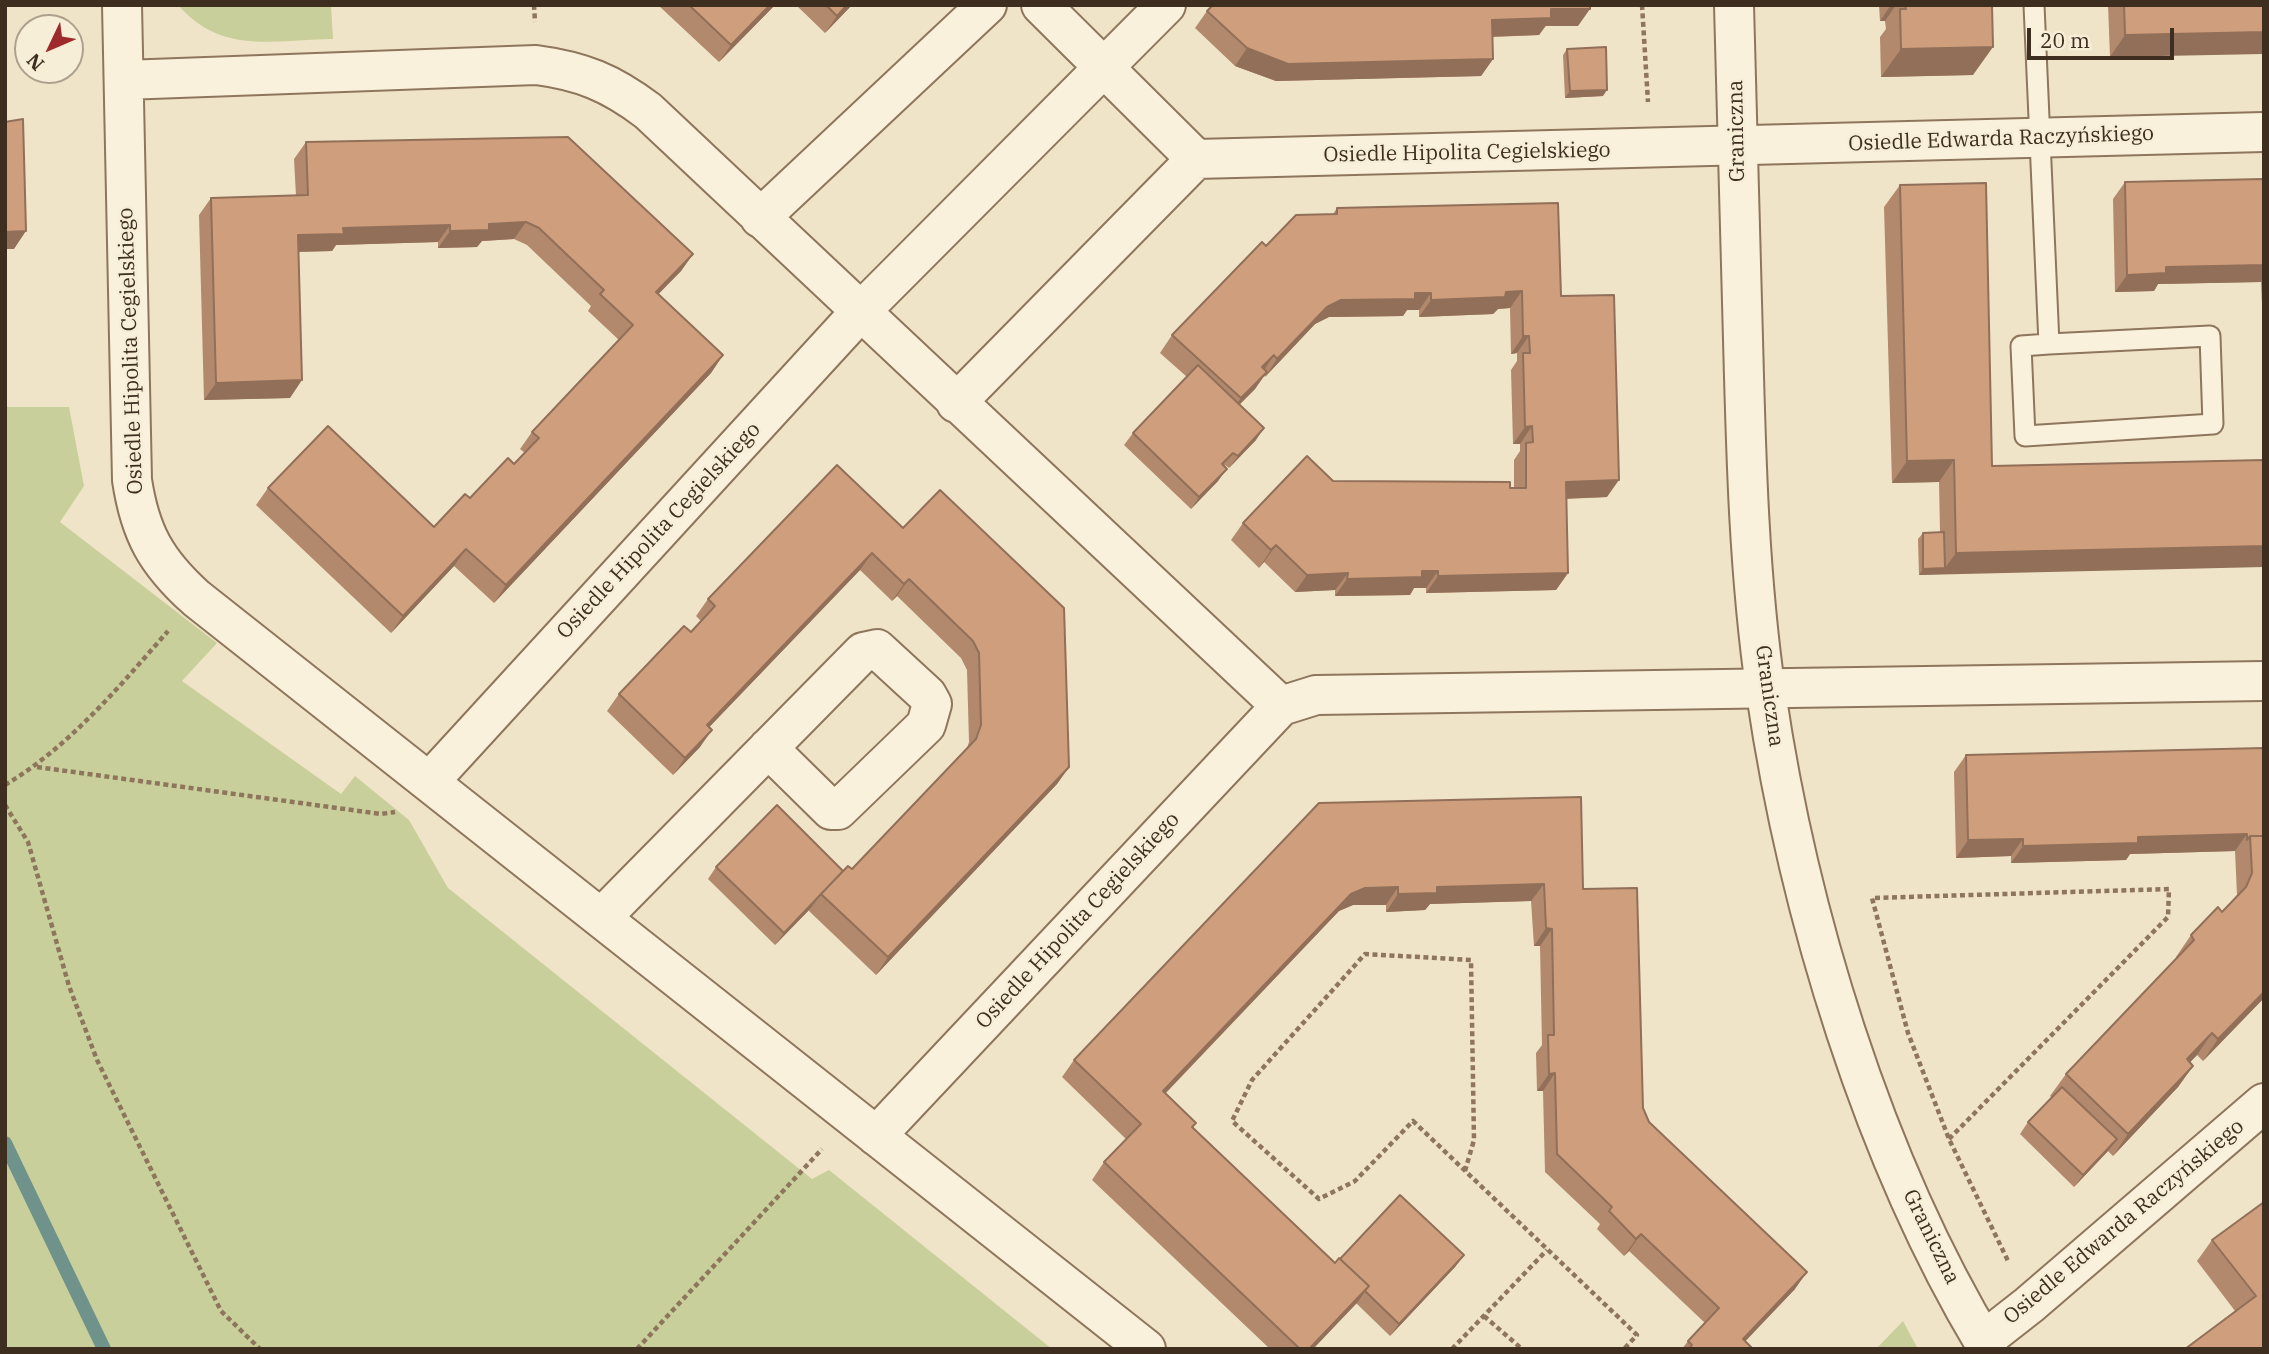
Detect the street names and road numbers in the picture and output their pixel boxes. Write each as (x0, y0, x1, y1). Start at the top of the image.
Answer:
street label: Graniczna (1724, 80, 1750, 182)
street label: Osiedle Edwarda Raczyńskiego (1848, 121, 2154, 157)
street label: Osiedle Hipolita Cegielskiego (1323, 138, 1611, 168)
street label: Osiedle Hipolita Cegielskiego (113, 207, 149, 495)
street label: Osiedle Hipolita Cegielskiego (552, 417, 766, 645)
street label: Graniczna (1749, 644, 1789, 748)
street label: Osiedle Hipolita Cegielskiego (971, 807, 1185, 1035)
street label: Osiedle Edwarda Raczyńskiego (1999, 1114, 2249, 1330)
street label: Graniczna (1897, 1185, 1965, 1289)

